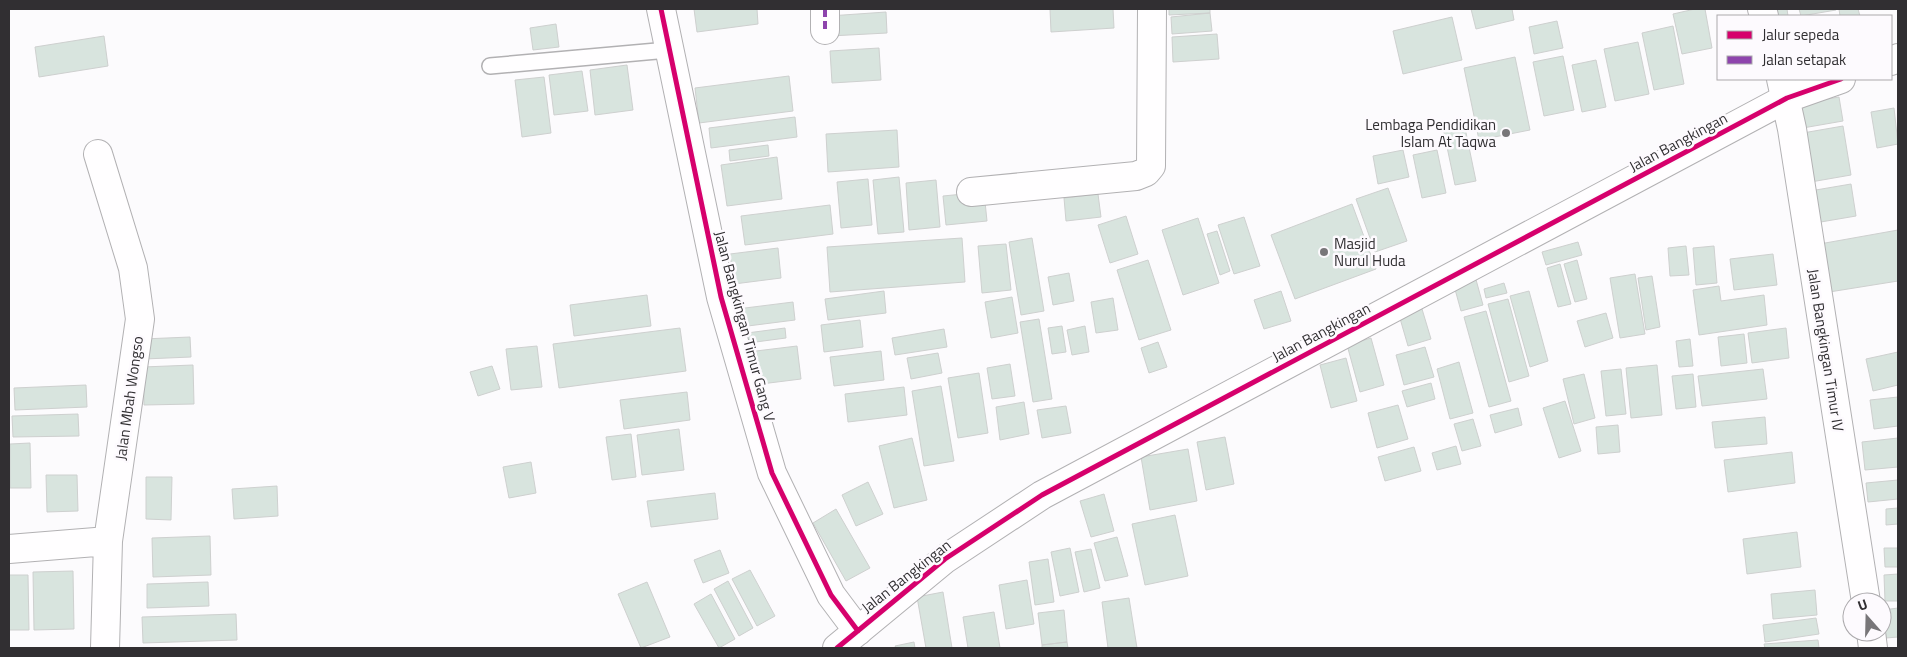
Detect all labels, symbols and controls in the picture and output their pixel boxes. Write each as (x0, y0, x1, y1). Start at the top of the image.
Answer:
legend (1717, 15, 1892, 80)
text: Jalur sepeda (1762, 23, 1840, 46)
text: Jalan setapak (1762, 48, 1846, 71)
street label: Jalan Bangkingan (1625, 106, 1731, 178)
place label: Lembaga Pendidikan Islam At Taqwa (1365, 113, 1496, 153)
marker: Lembaga Pendidikan Islam At Taqwa (1500, 127, 1512, 139)
street label: Jalan Bangkingan Timur Gang V (708, 228, 782, 424)
place label: Masjid Nurul Huda (1334, 232, 1406, 272)
marker: Masjid Nurul Huda (1318, 246, 1330, 258)
street label: Jalan Bangkingan Timur IV (1802, 267, 1850, 433)
street label: Jalan Bangkingan (1268, 296, 1374, 368)
street label: Jalan Mbah Wongso (109, 334, 149, 462)
street label: Jalan Bangkingan (856, 534, 956, 618)
north arrow (1842, 592, 1892, 642)
text: U (1854, 593, 1870, 616)

